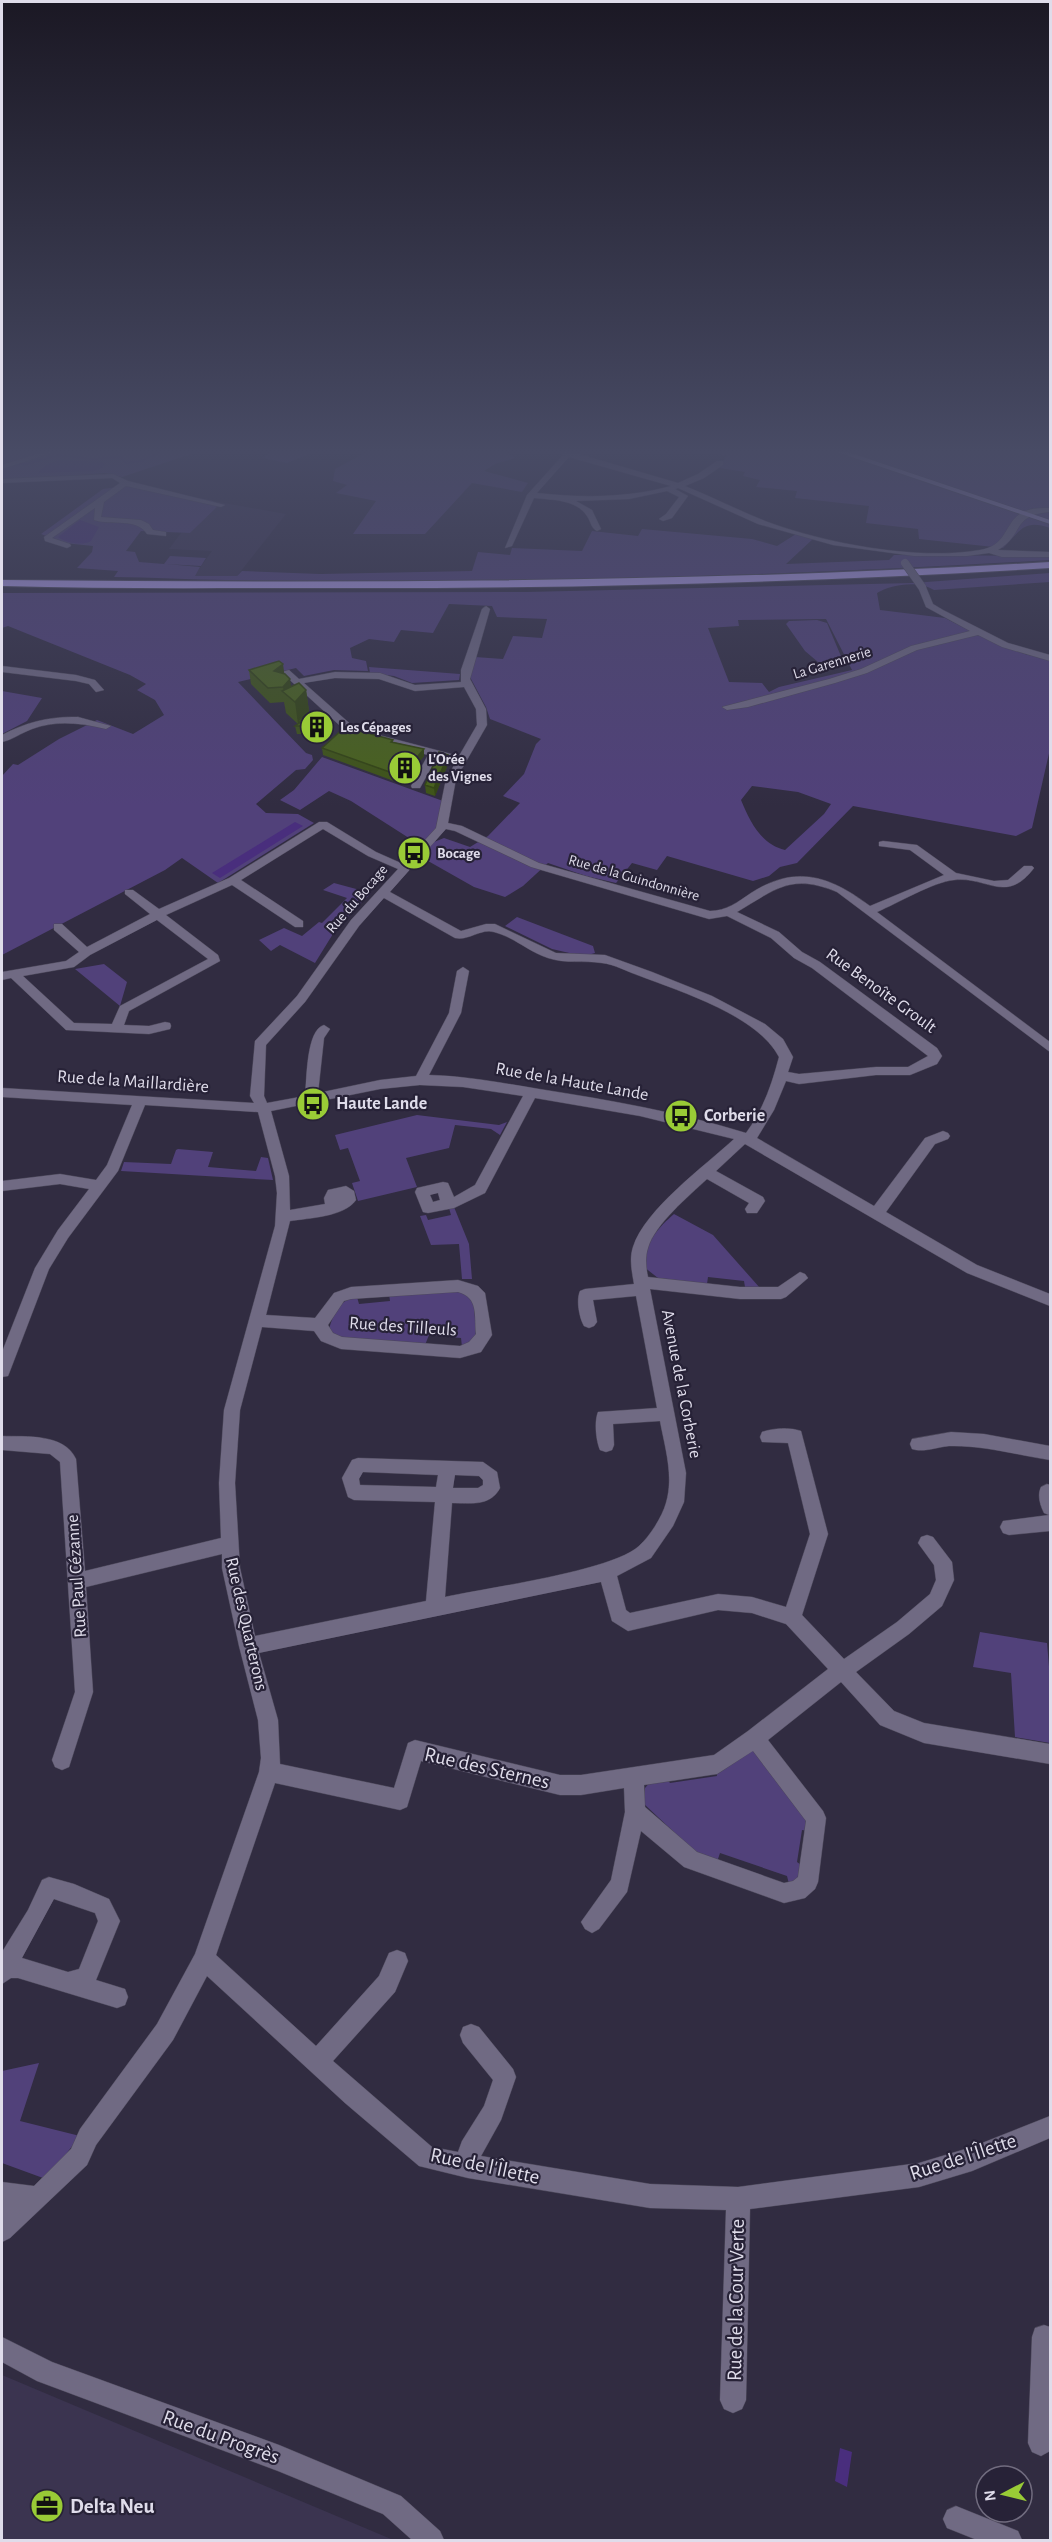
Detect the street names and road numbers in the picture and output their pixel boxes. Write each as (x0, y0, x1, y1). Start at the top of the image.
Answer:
street label: La Garennerie (791, 644, 873, 682)
street label: Rue de la Guindonnière (567, 852, 701, 904)
street label: Rue du Bocage (323, 862, 391, 936)
street label: Rue Benoîte Groult (823, 945, 940, 1037)
street label: Rue de la Haute Lande (494, 1060, 650, 1104)
street label: Rue de la Maillardière (57, 1068, 209, 1096)
street label: Avenue de la Corberie (658, 1308, 704, 1460)
street label: Rue des Tilleuls (349, 1314, 457, 1340)
street label: Rue Paul Cézanne (64, 1514, 90, 1638)
street label: Rue des Quarterons (222, 1556, 270, 1692)
street label: Rue des Sternes (422, 1743, 552, 1793)
street label: Rue de l'Îlette (906, 2128, 1019, 2184)
street label: Rue de l'Îlette (429, 2142, 542, 2188)
street label: Rue de la Cour Verte (724, 2219, 748, 2381)
street label: Rue du Progrès (160, 2406, 282, 2468)

